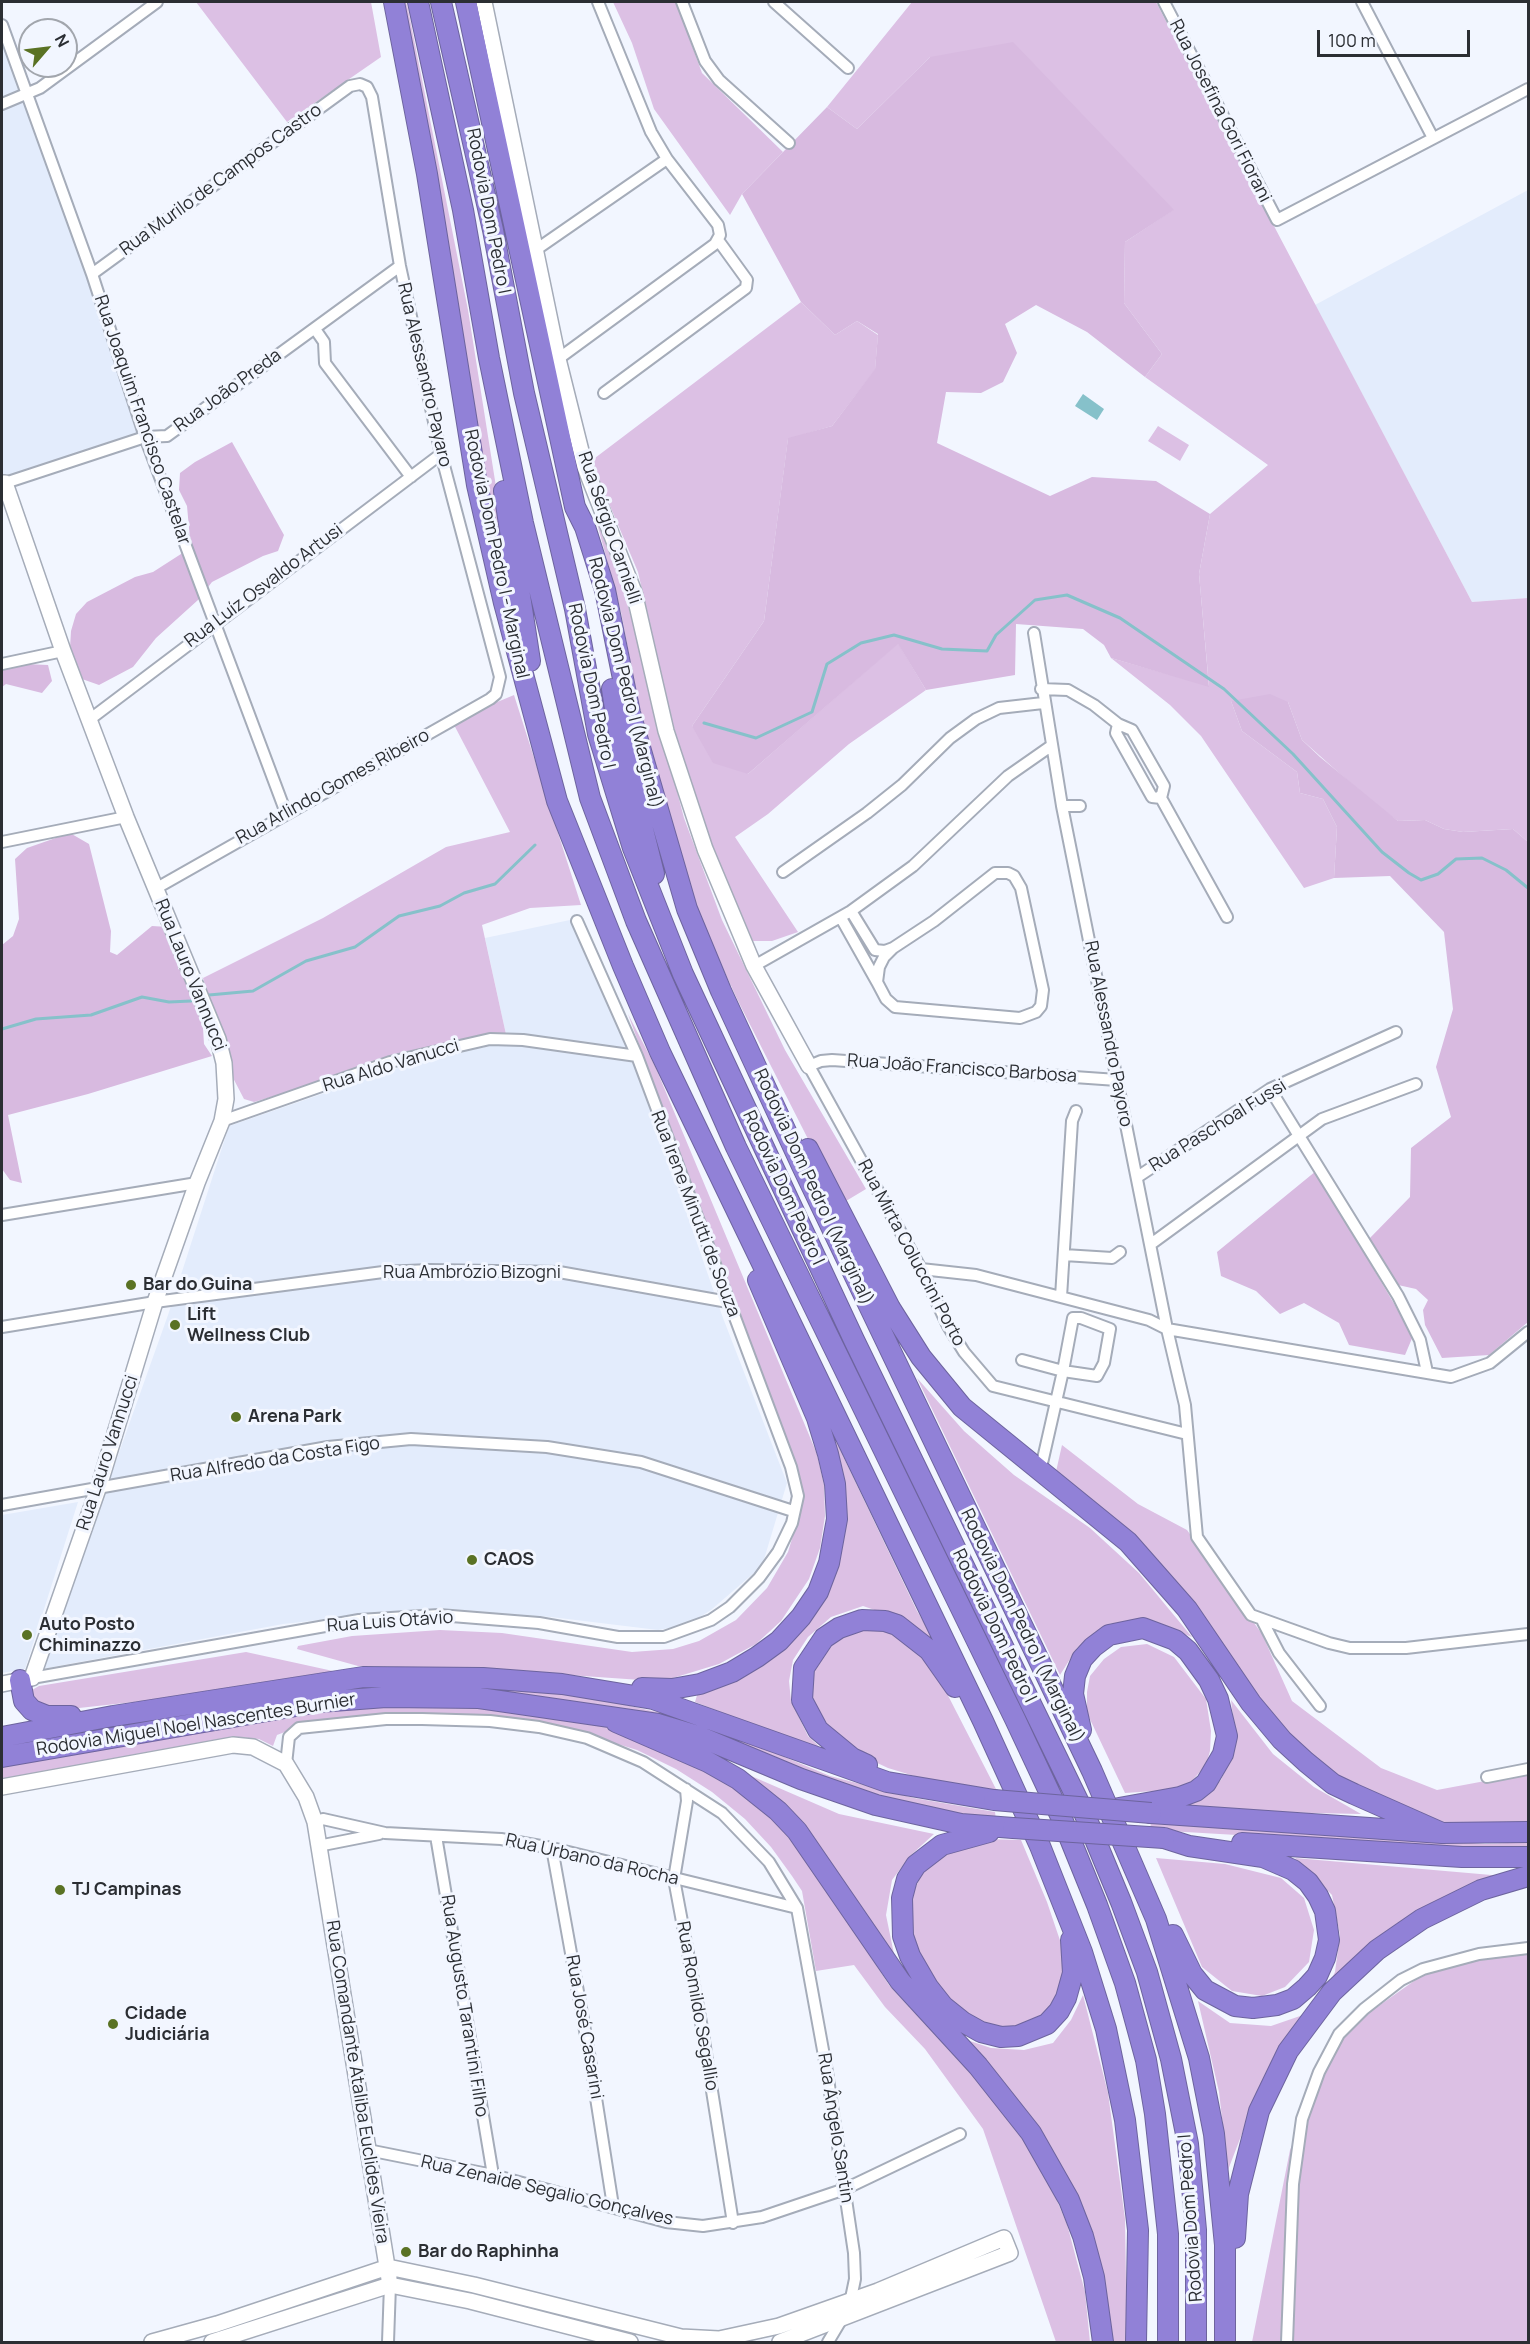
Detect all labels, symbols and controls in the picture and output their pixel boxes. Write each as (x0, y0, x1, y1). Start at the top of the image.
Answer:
street label: Rua Josefina Gori Fiorani (1164, 16, 1276, 206)
north arrow (18, 18, 78, 78)
scale bar (1320, 18, 1473, 56)
text: 100 m (1328, 28, 1376, 52)
text: N (50, 30, 75, 51)
street label: Rua Murilo de Campos Castro (116, 99, 326, 261)
street label: Rodovia Dom Pedro I (461, 126, 515, 296)
street label: Rua Alessandro Payaro (392, 281, 456, 469)
street label: Rua Joaquim Francisco Castelar (89, 292, 195, 548)
street label: Rua João Preda (170, 345, 286, 437)
street label: Rodovia Dom Pedro I - Marginal (459, 428, 533, 680)
street label: Rua Sérgio Carnielli (573, 449, 645, 607)
street label: Rua Luíz Osvaldo Artusi (181, 520, 347, 652)
street label: Rodovia Dom Pedro I (Marginal) (583, 555, 667, 811)
street label: Rodovia Dom Pedro I (563, 601, 619, 771)
street label: Rua Arlindo Gomes Ribeiro (233, 725, 433, 849)
street label: Rua Lauro Vannucci (150, 896, 230, 1054)
street label: Rua Alessandro Payoro (1079, 939, 1137, 1129)
street label: Rua Aldo Vanucci (320, 1035, 462, 1097)
street label: Rua João Francisco Barbosa (846, 1050, 1078, 1088)
street label: Rodovia Dom Pedro I (Marginal) (749, 1065, 877, 1309)
street label: Rua Paschoal Fussi (1145, 1075, 1291, 1177)
street label: Rodovia Dom Pedro I (738, 1107, 828, 1269)
street label: Rua Irene Minutti de Souza (646, 1108, 744, 1320)
street label: Rua Mirta Coluccini Porto (853, 1156, 969, 1350)
street label: Rua Ambrózio Bizogni (383, 1262, 561, 1284)
place label: Bar do Guina (143, 1274, 252, 1296)
marker: Bar do Guina (124, 1278, 138, 1292)
place label: Lift Wellness Club (187, 1304, 310, 1346)
marker: Lift Wellness Club (168, 1318, 182, 1332)
street label: Rua Lauro Vannucci (73, 1373, 143, 1533)
place label: Arena Park (248, 1406, 341, 1428)
marker: Arena Park (229, 1410, 243, 1424)
street label: Rua Alfredo da Costa Figo (169, 1433, 381, 1487)
street label: Rodovia Dom Pedro I (Marginal) (956, 1505, 1088, 1747)
street label: Rodovia Dom Pedro I (947, 1546, 1041, 1706)
place label: CAOS (484, 1549, 534, 1571)
marker: CAOS (465, 1553, 479, 1567)
street label: Rua Luis Otávio (326, 1607, 454, 1637)
place label: Auto Posto Chiminazzo (39, 1614, 141, 1656)
marker: Auto Posto Chiminazzo (20, 1628, 34, 1642)
street label: Rodovia Miguel Noel Nascentes Burnier (35, 1689, 357, 1761)
street label: Rua Urbano da Rocha (503, 1830, 681, 1890)
place label: TJ Campinas (72, 1879, 181, 1901)
marker: TJ Campinas (53, 1883, 67, 1897)
street label: Rua Augusto Tarantini Filho (436, 1893, 492, 2119)
street label: Rua Comandante Ataliba Euclides Vieira (321, 1919, 393, 2245)
street label: Rua Romildo Segallio (671, 1920, 723, 2092)
street label: Rua José Casarini (561, 1953, 607, 2101)
place label: Cidade Judiciária (125, 2003, 210, 2046)
marker: Cidade Judiciária (106, 2017, 120, 2031)
street label: Rua Ângelo Santin (813, 2052, 857, 2204)
street label: Rodovia Dom Pedro I (1174, 2133, 1208, 2303)
street label: Rua Zenaide Segalio Gonçalves (419, 2151, 675, 2231)
place label: Bar do Raphinha (418, 2241, 559, 2263)
marker: Bar do Raphinha (399, 2245, 413, 2259)

